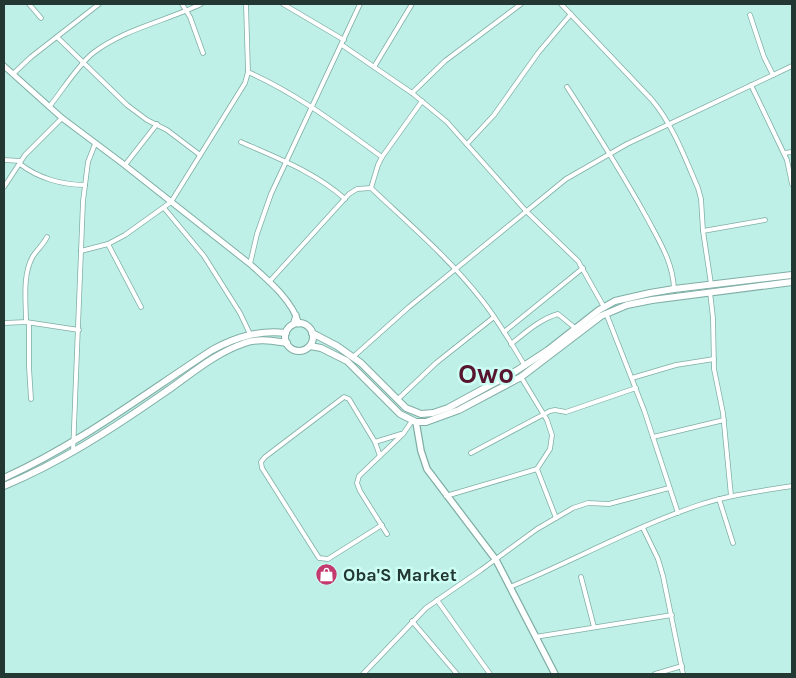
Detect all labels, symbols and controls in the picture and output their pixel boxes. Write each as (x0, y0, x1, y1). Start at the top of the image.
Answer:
district label: Owo (458, 357, 514, 390)
shop icon: Oba'S Market (315, 563, 339, 587)
place label: Oba'S Market (343, 564, 457, 586)

